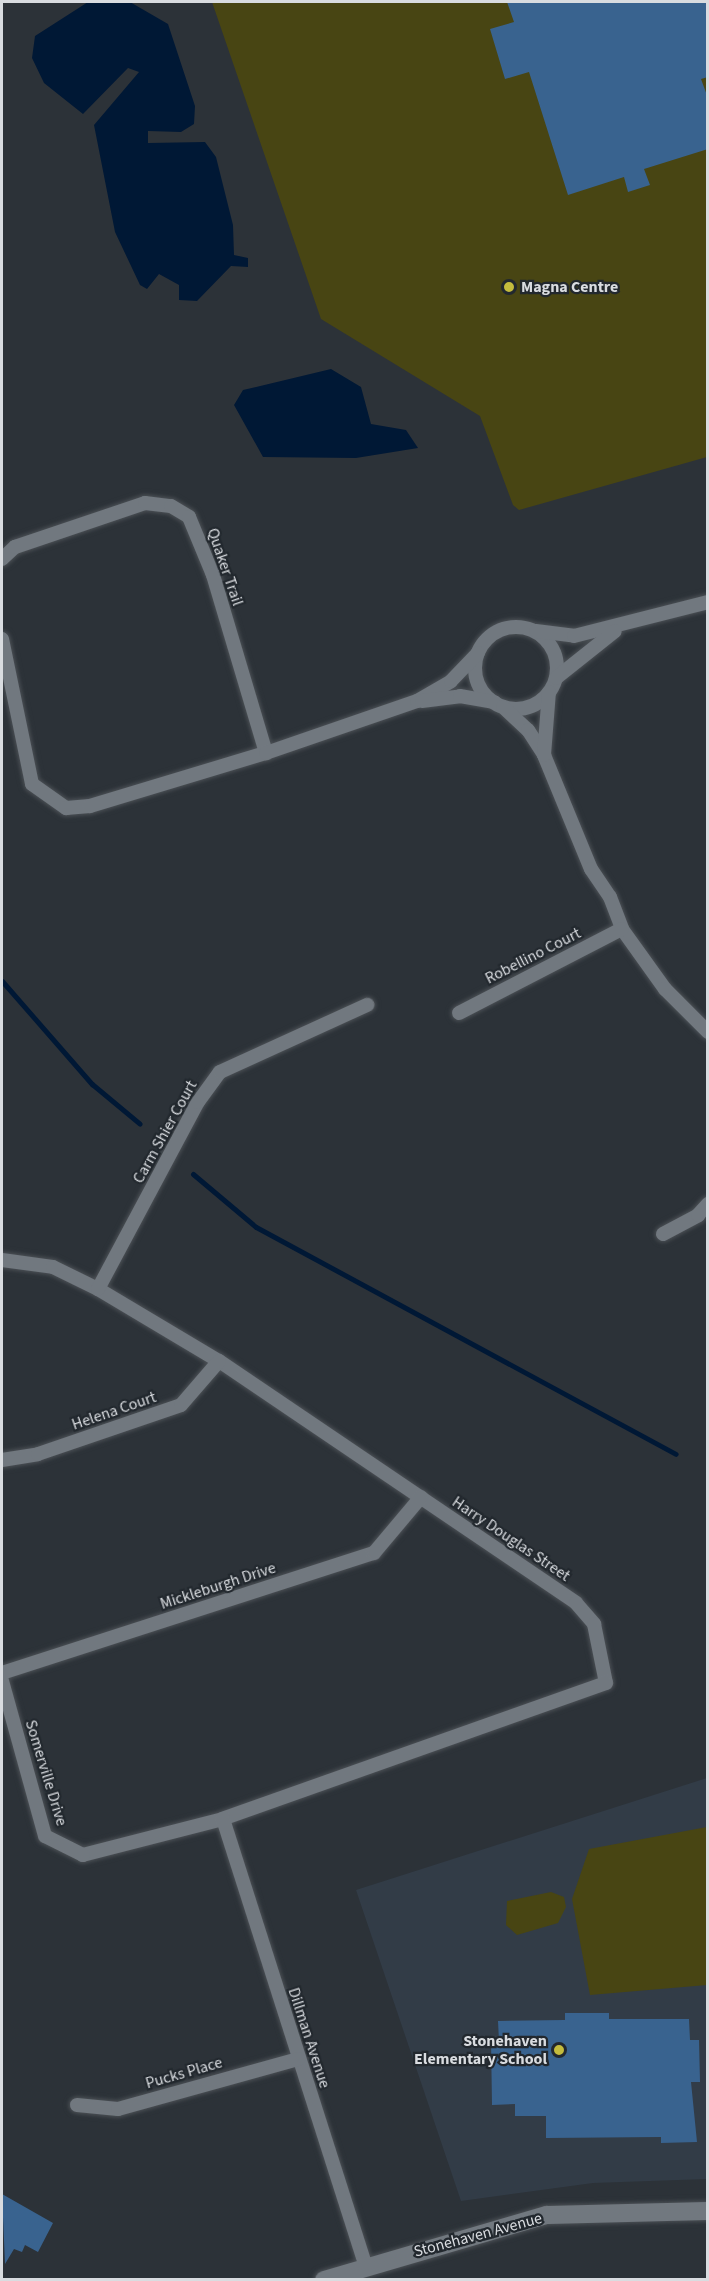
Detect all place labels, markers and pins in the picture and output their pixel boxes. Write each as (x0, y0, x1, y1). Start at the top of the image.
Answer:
place label: Magna Centre (521, 277, 618, 297)
marker: Magna Centre (502, 280, 516, 294)
place label: Stonehaven Elementary School (414, 2031, 547, 2069)
marker: Stonehaven Elementary School (552, 2043, 566, 2057)

